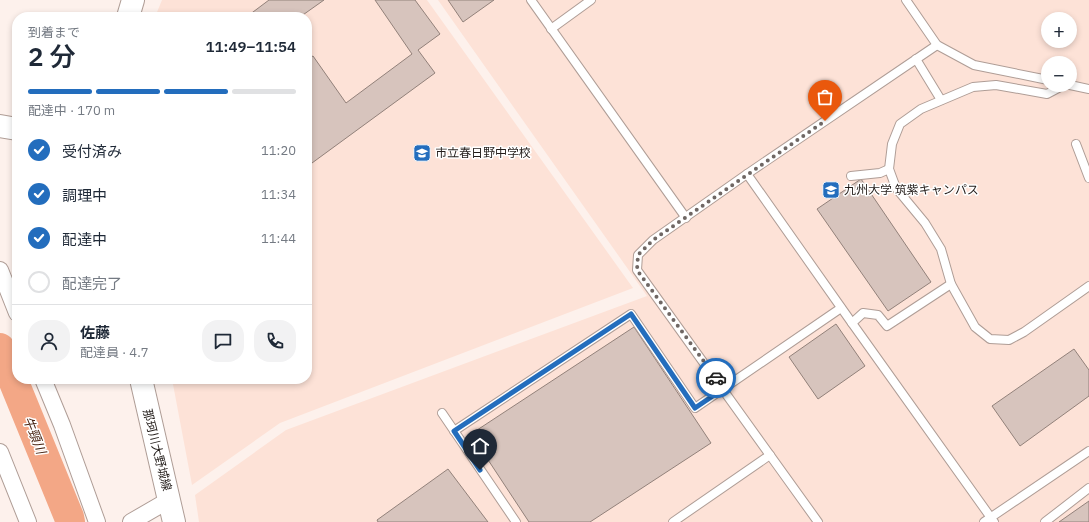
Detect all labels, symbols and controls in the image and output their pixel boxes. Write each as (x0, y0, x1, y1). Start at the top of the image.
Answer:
map controls (1041, 12, 1077, 92)
button: + (1041, 12, 1077, 48)
text: 到着まで (28, 24, 80, 41)
text: 11:49–11:54 (206, 37, 296, 56)
text: 2 分 (28, 39, 76, 73)
button: − (1041, 56, 1077, 92)
pin (808, 80, 842, 121)
icon: bag (814, 86, 836, 108)
text: 配達中 · 170 m (28, 102, 115, 119)
icon: check (28, 139, 50, 161)
text: 受付済み (62, 142, 122, 161)
text: 11:20 (261, 142, 296, 159)
school or university icon: 市立春日野中学校 (412, 143, 432, 163)
place label: 市立春日野中学校 (435, 145, 531, 160)
school or university icon: 九州大学 筑紫キャンパス (821, 180, 841, 200)
place label: 九州大学 筑紫キャンパス (844, 182, 979, 197)
icon: check (28, 183, 50, 205)
text: 調理中 (62, 186, 107, 205)
text: 11:34 (261, 186, 296, 203)
icon: check (28, 227, 50, 249)
text: 配達中 (62, 230, 107, 249)
text: 11:44 (261, 230, 296, 247)
text: 配達完了 (62, 274, 122, 293)
button: person (28, 320, 70, 362)
button: chat (202, 320, 244, 362)
button: phone (254, 320, 296, 362)
text: 佐藤 (80, 323, 110, 342)
text: 配達員 · 4.7 (80, 344, 149, 361)
courier (696, 358, 736, 398)
icon: car (705, 367, 727, 389)
street label: 那珂川大野城線 (140, 407, 175, 492)
water label: 牛頸川 (19, 414, 50, 458)
pin (463, 429, 497, 470)
icon: home (469, 435, 491, 457)

